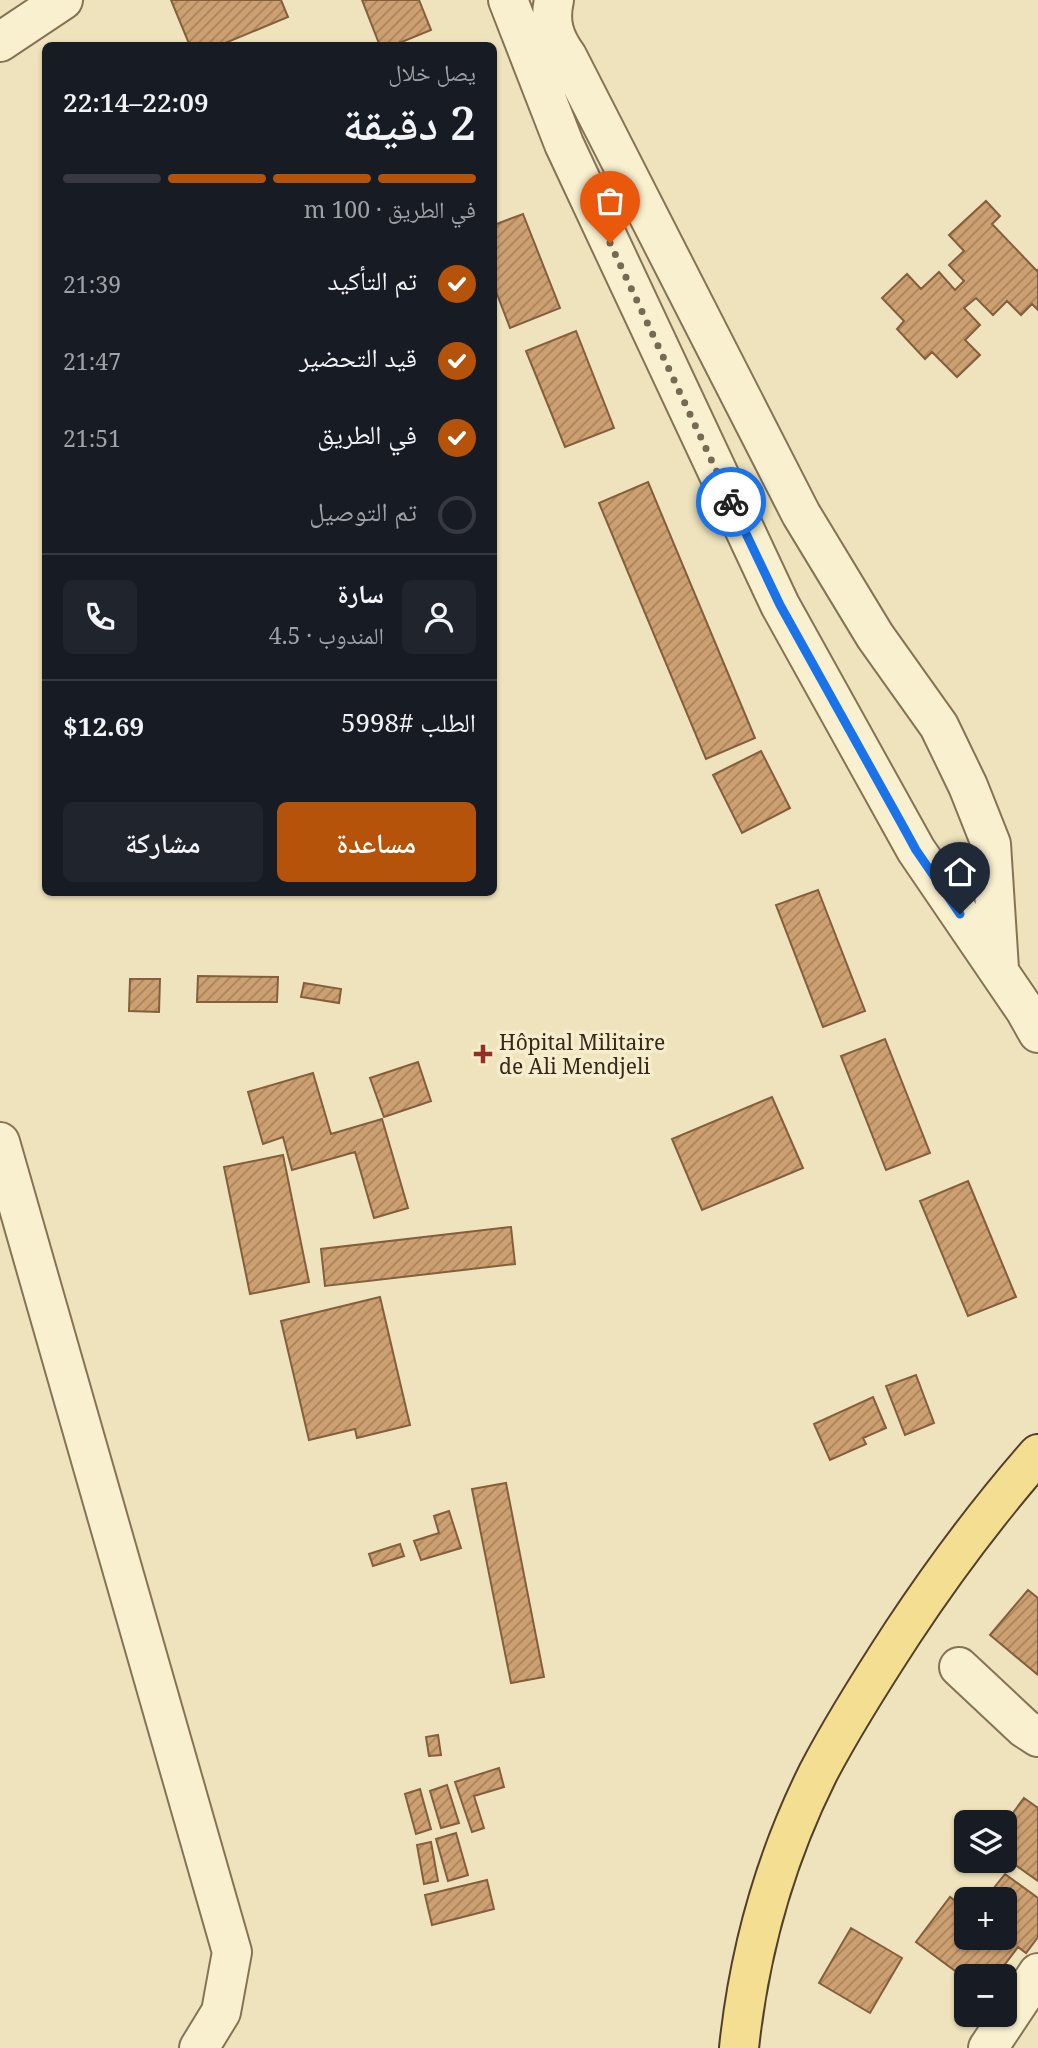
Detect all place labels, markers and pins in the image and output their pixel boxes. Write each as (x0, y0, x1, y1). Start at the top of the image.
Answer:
pin (580, 171, 640, 243)
pin (930, 842, 990, 914)
place label: Hôpital Militaire de Ali Mendjeli (499, 1028, 665, 1080)
marker: Hôpital Militaire de Ali Mendjeli (473, 1044, 493, 1064)

